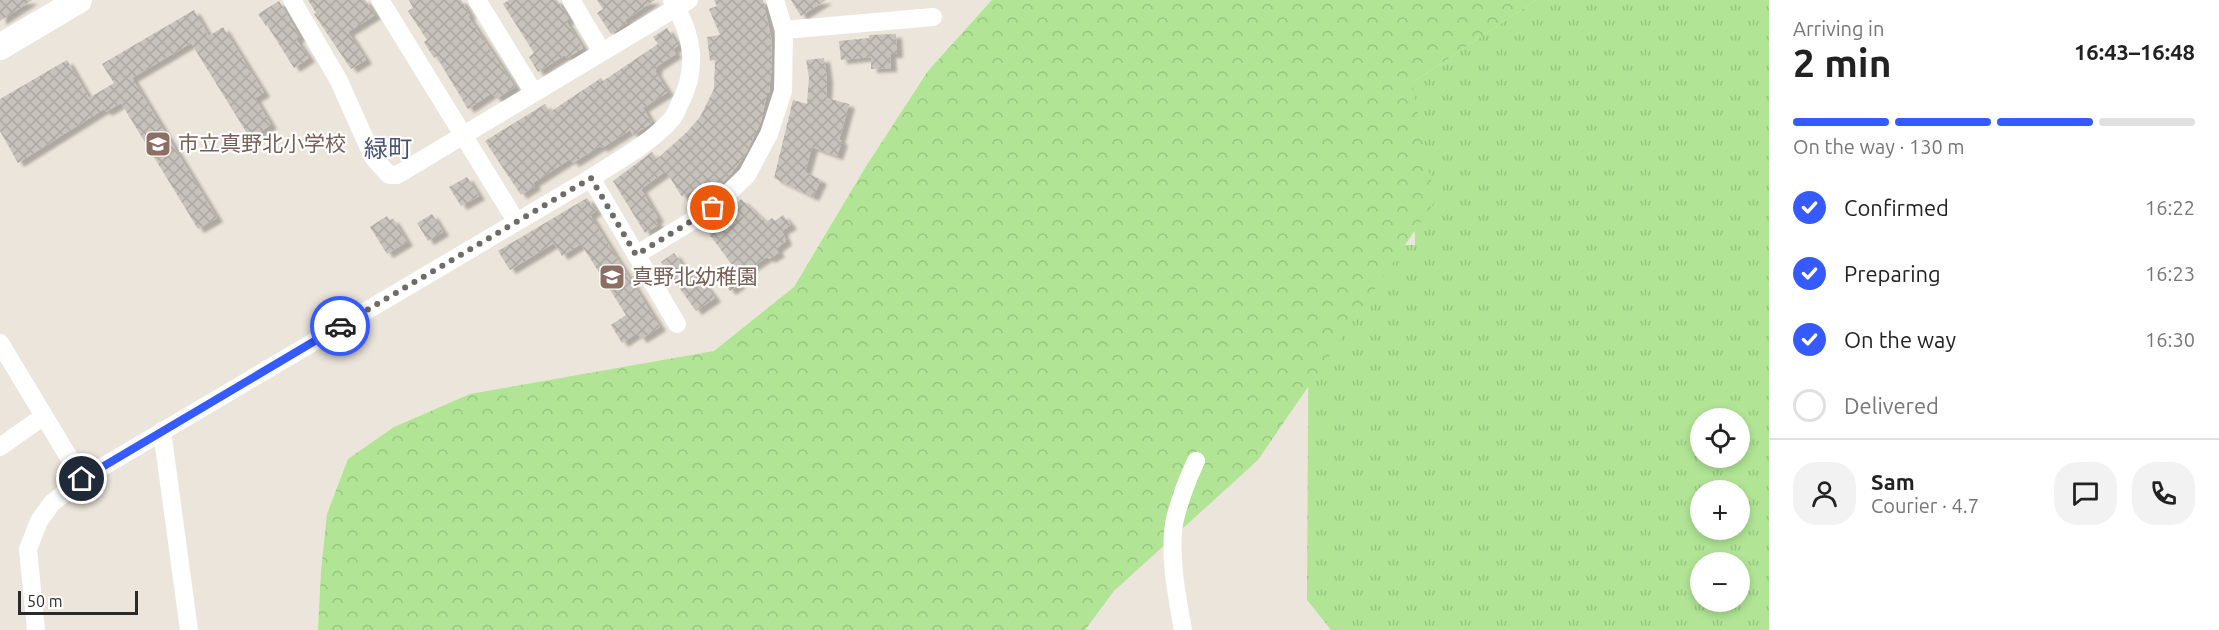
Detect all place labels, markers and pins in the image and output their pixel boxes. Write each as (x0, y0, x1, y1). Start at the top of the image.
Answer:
school or university icon: 市立真野北小学校 (143, 129, 173, 159)
place label: 市立真野北小学校 (178, 131, 346, 155)
pin (687, 182, 738, 233)
school or university icon: 真野北幼稚園 (597, 262, 627, 292)
place label: 真野北幼稚園 (632, 264, 758, 288)
pin (56, 453, 107, 504)

